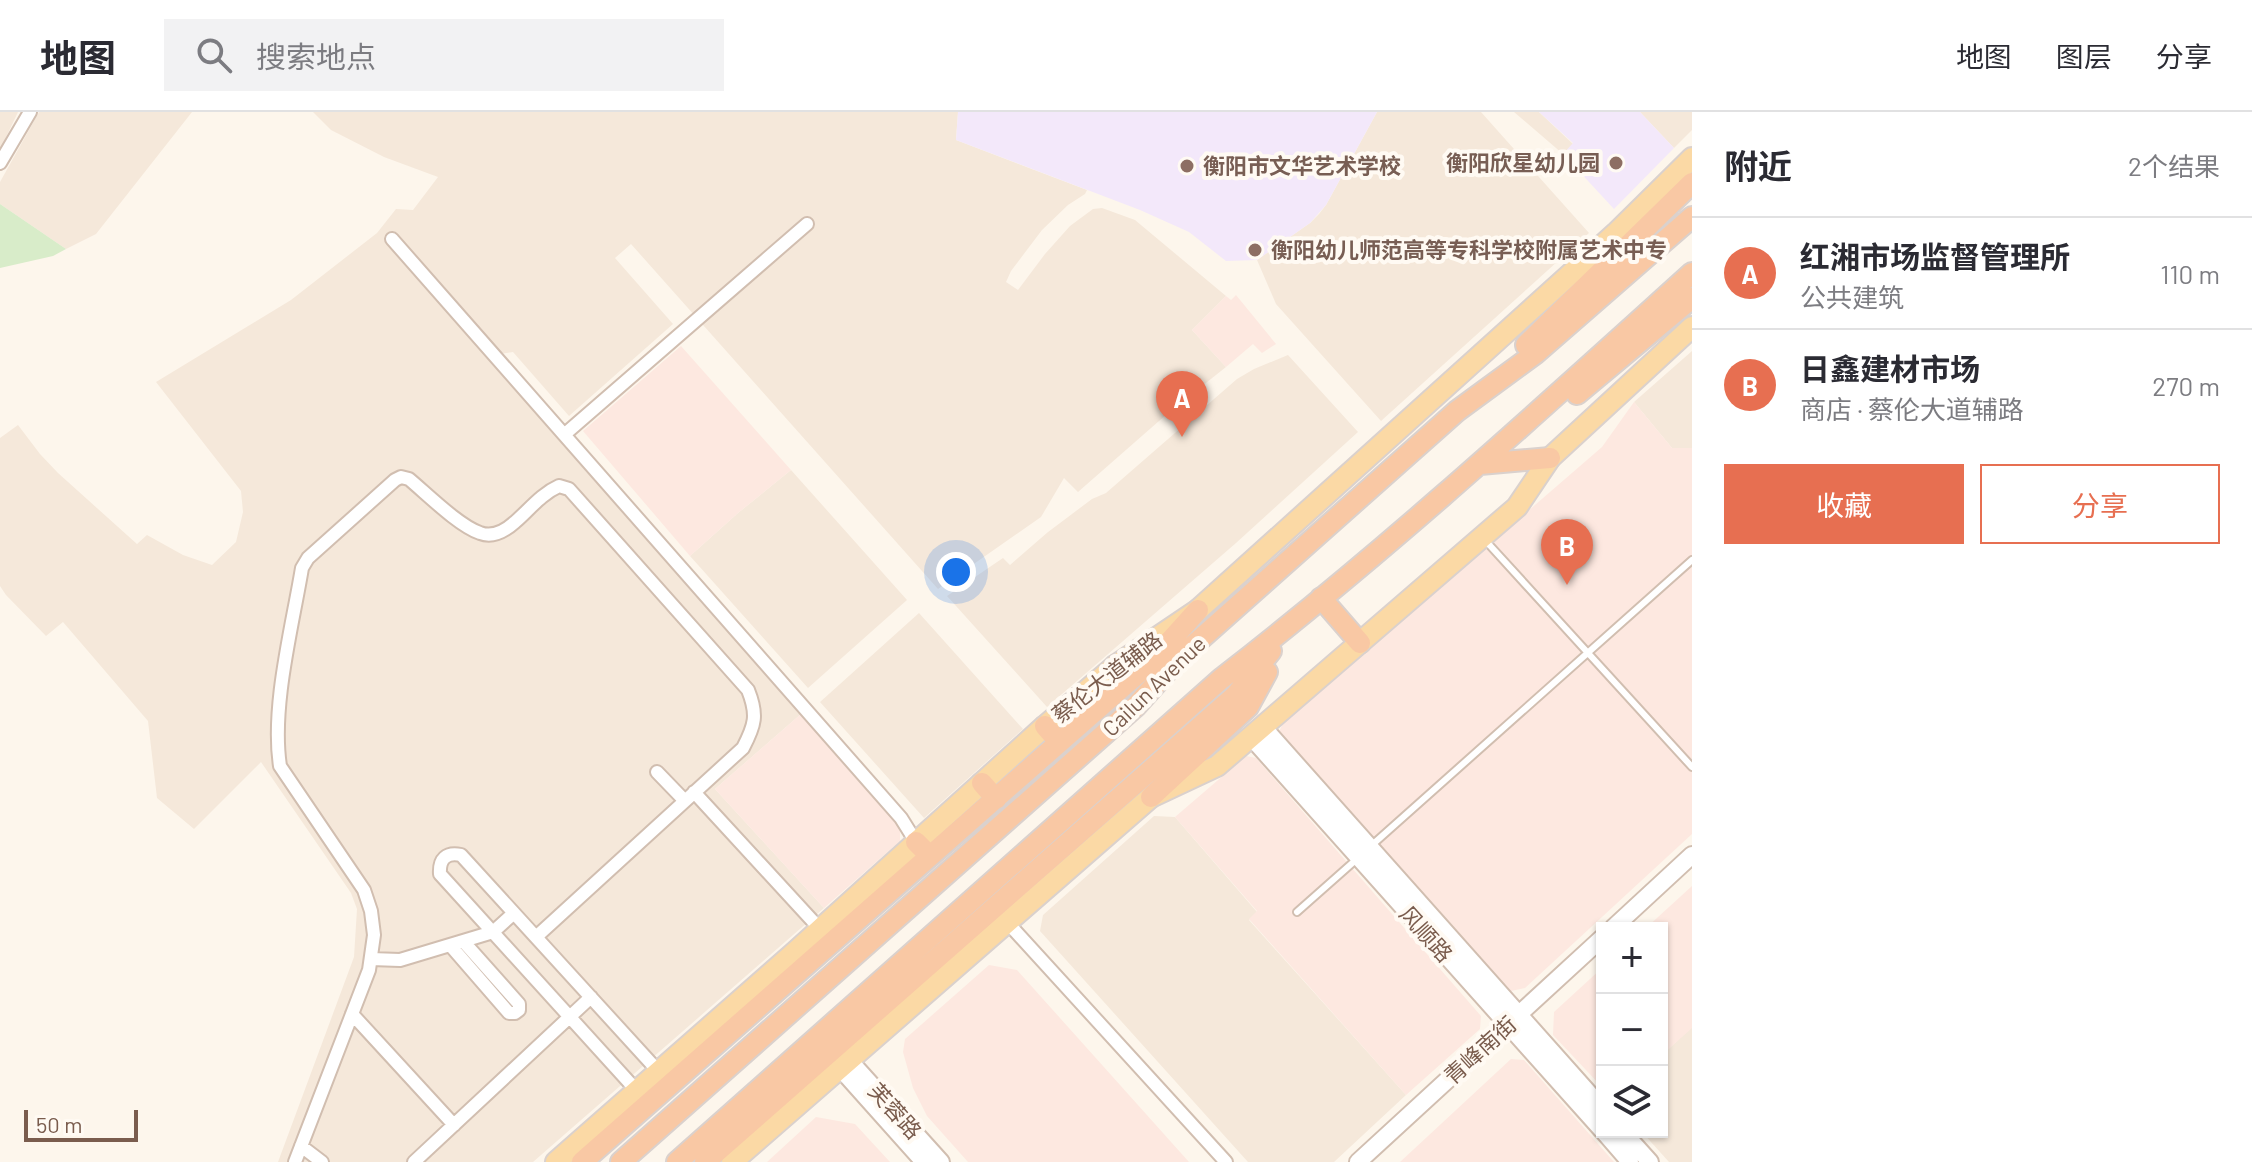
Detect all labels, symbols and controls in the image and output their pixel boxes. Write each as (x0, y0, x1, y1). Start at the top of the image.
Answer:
search box (164, 19, 724, 91)
icon: search (192, 33, 236, 77)
text: 地图 (40, 34, 116, 80)
text: 搜索地点 (256, 38, 376, 74)
text: 地图 (1956, 39, 2012, 73)
text: 图层 (2056, 39, 2112, 73)
text: 分享 (2156, 39, 2212, 73)
text: 附近 (1724, 145, 1792, 186)
place label: 衡阳欣星幼儿园 (1446, 149, 1600, 175)
text: 2个结果 (2128, 150, 2220, 181)
place label: 衡阳市文华艺术学校 (1203, 152, 1401, 178)
marker: 衡阳欣星幼儿园 (1607, 154, 1625, 172)
marker: 衡阳市文华艺术学校 (1178, 157, 1196, 175)
place label: 衡阳幼儿师范高等专科学校附属艺术中专 (1271, 236, 1667, 262)
text: 红湘市场监督管理所 (1800, 238, 2070, 274)
marker: 衡阳幼儿师范高等专科学校附属艺术中专 (1246, 241, 1264, 259)
text: A (1741, 258, 1759, 289)
text: 110 m (2160, 258, 2220, 289)
text: 公共建筑 (1800, 281, 1904, 312)
text: 日鑫建材市场 (1800, 350, 1980, 386)
text: B (1742, 370, 1758, 401)
text: 270 m (2152, 370, 2220, 401)
pin: A (1156, 371, 1208, 437)
text: 商店 · 蔡伦大道辅路 (1800, 393, 2024, 424)
button: 收藏 (1724, 464, 1964, 544)
button: 分享 (1980, 464, 2220, 544)
pin: B (1541, 519, 1593, 585)
your location (936, 552, 976, 592)
street label: 蔡伦大道辅路 (1046, 625, 1166, 727)
street label: Cailun Avenue (1096, 630, 1210, 741)
street label: 风顺路 (1395, 900, 1458, 967)
map controls (1596, 922, 1668, 1138)
button: + (1596, 922, 1668, 994)
button: − (1596, 994, 1668, 1066)
street label: 青峰南街 (1438, 1010, 1521, 1088)
button: layers (1596, 1066, 1668, 1138)
street label: 芙蓉路 (864, 1077, 927, 1144)
scale bar (24, 1106, 138, 1142)
text: 50 m (36, 1111, 82, 1137)

